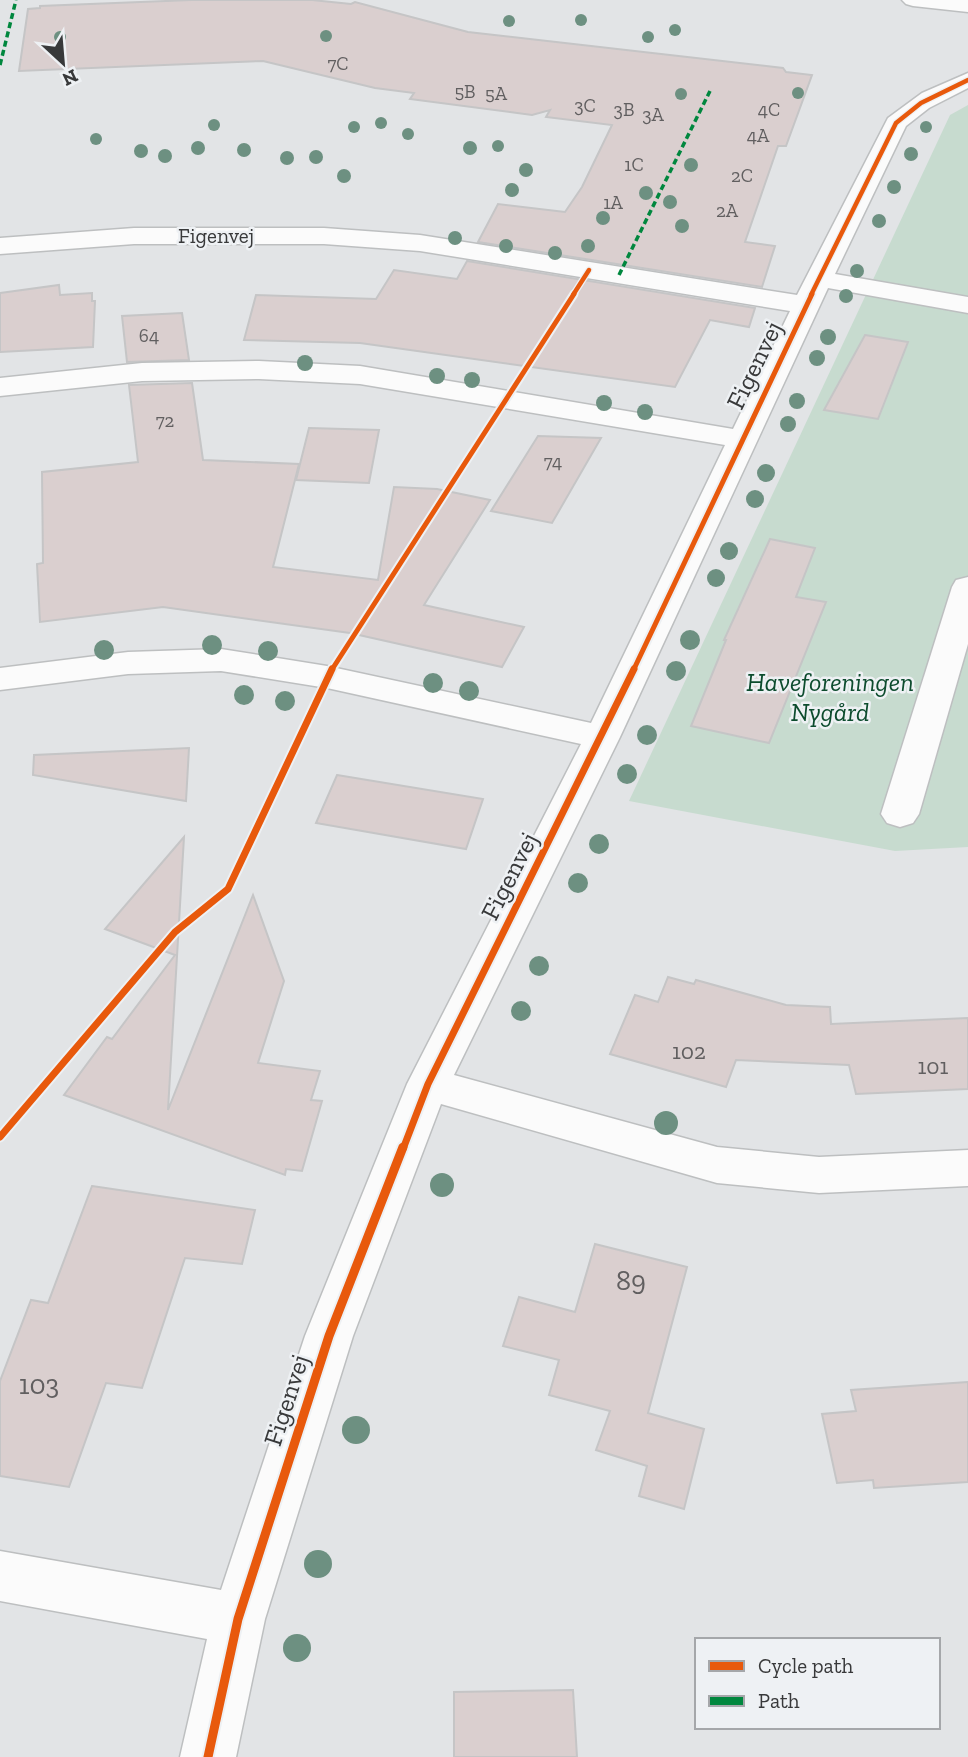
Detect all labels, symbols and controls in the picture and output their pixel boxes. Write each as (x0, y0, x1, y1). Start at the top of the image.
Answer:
north arrow (28, 28, 98, 98)
house number: 7C (327, 52, 349, 75)
text: N (59, 64, 82, 91)
house number: 5B (454, 80, 476, 103)
house number: 5A (485, 82, 508, 105)
house number: 3C (574, 94, 596, 117)
house number: 3B (614, 98, 634, 121)
house number: 4C (758, 98, 780, 121)
house number: 3A (642, 103, 664, 126)
house number: 4A (747, 124, 770, 147)
house number: 1C (624, 153, 644, 176)
house number: 2C (731, 164, 753, 187)
house number: 1A (603, 191, 623, 214)
house number: 2A (716, 199, 739, 222)
street label: Figenvej (178, 223, 254, 249)
street label: Figenvej (719, 316, 789, 414)
house number: 64 (139, 324, 159, 347)
house number: 72 (156, 409, 174, 432)
house number: 74 (544, 450, 562, 473)
park label: Haveforeningen Nygård (746, 666, 914, 728)
street label: Figenvej (473, 827, 545, 925)
house number: 102 (672, 1037, 706, 1065)
house number: 101 (918, 1052, 949, 1080)
house number: 89 (616, 1264, 646, 1297)
street label: Figenvej (256, 1350, 316, 1450)
house number: 103 (19, 1368, 59, 1401)
legend (695, 1638, 940, 1729)
text: Cycle path (758, 1653, 853, 1678)
text: Path (758, 1688, 800, 1713)

